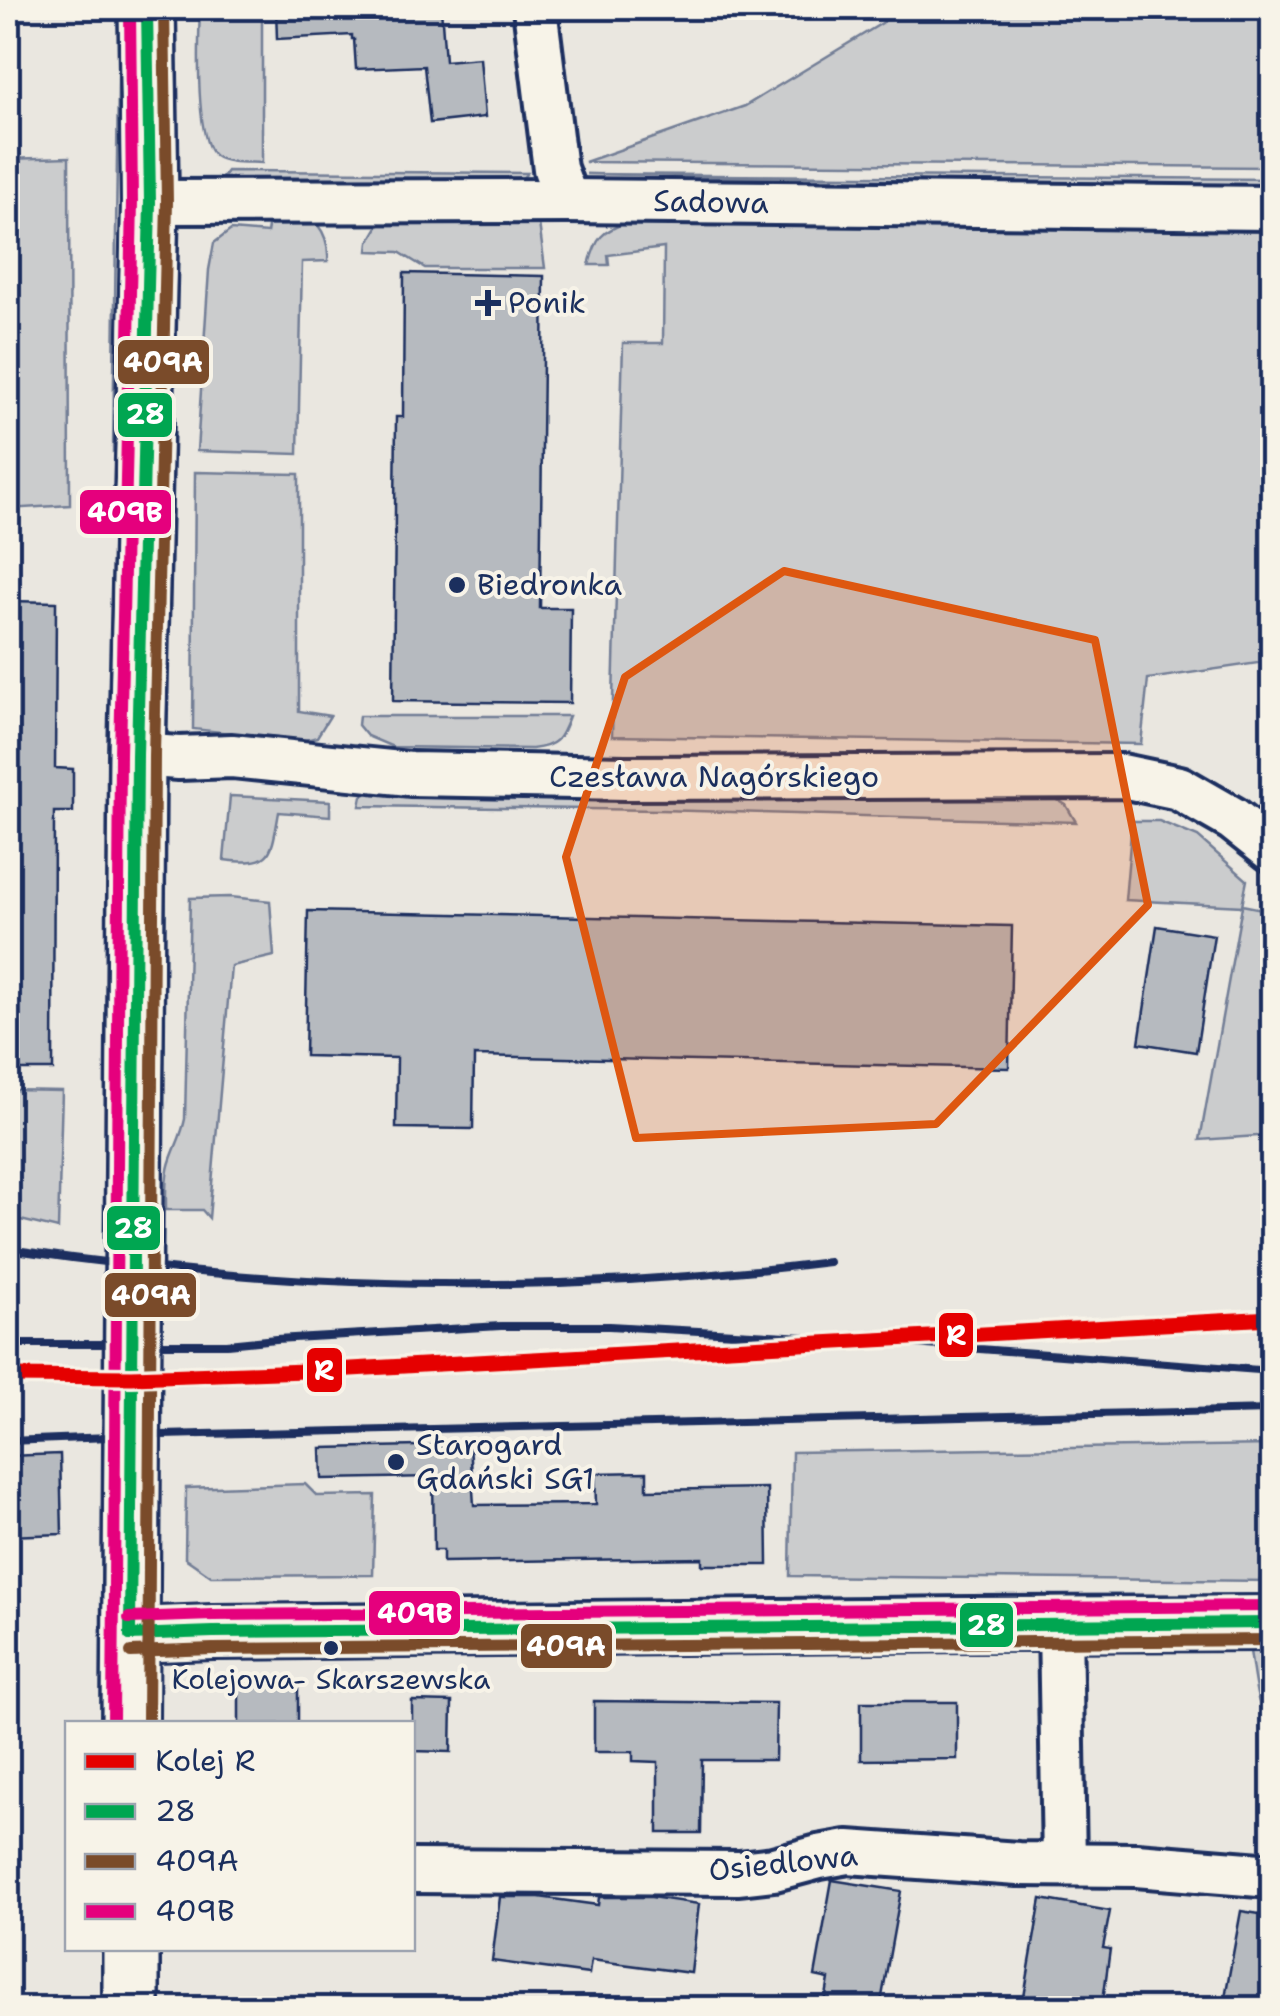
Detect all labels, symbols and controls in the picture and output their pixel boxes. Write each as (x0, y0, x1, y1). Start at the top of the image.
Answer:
street label: Sadowa (653, 180, 769, 223)
place label: Ponik (508, 282, 586, 323)
marker: Ponik (477, 292, 499, 314)
line badge: 409A (116, 338, 211, 386)
text: 409A (123, 343, 203, 381)
line badge: 28 (116, 391, 174, 439)
text: 28 (126, 395, 165, 433)
line badge: 409B (78, 488, 173, 536)
text: 409B (87, 493, 163, 531)
place label: Biedronka (477, 564, 623, 605)
marker: Biedronka (446, 574, 468, 596)
street label: Czesława Nagórskiego (549, 756, 879, 797)
line badge: 28 (105, 1204, 162, 1252)
text: 28 (114, 1209, 153, 1247)
line badge: 409A (103, 1271, 198, 1319)
text: 409A (111, 1276, 191, 1314)
line badge: R (937, 1311, 975, 1359)
text: R (946, 1316, 967, 1354)
line badge: R (305, 1346, 344, 1394)
text: R (314, 1351, 335, 1389)
place label: Starogard Gdański SG1 (416, 1424, 594, 1499)
marker: Starogard Gdański SG1 (385, 1451, 407, 1473)
line badge: 409B (367, 1589, 462, 1637)
text: 409B (377, 1594, 453, 1632)
line badge: 28 (958, 1601, 1015, 1649)
text: 28 (967, 1606, 1006, 1644)
line badge: 409A (519, 1622, 614, 1670)
text: 409A (526, 1627, 606, 1665)
marker: Kolejowa- Skarszewska (321, 1638, 341, 1658)
place label: Kolejowa- Skarszewska (172, 1660, 490, 1698)
legend (65, 1721, 415, 1951)
text: Kolej R (155, 1740, 255, 1781)
text: 28 (155, 1790, 196, 1831)
street label: Osiedlowa (706, 1834, 860, 1891)
text: 409A (155, 1840, 239, 1881)
text: 409B (155, 1890, 235, 1931)

